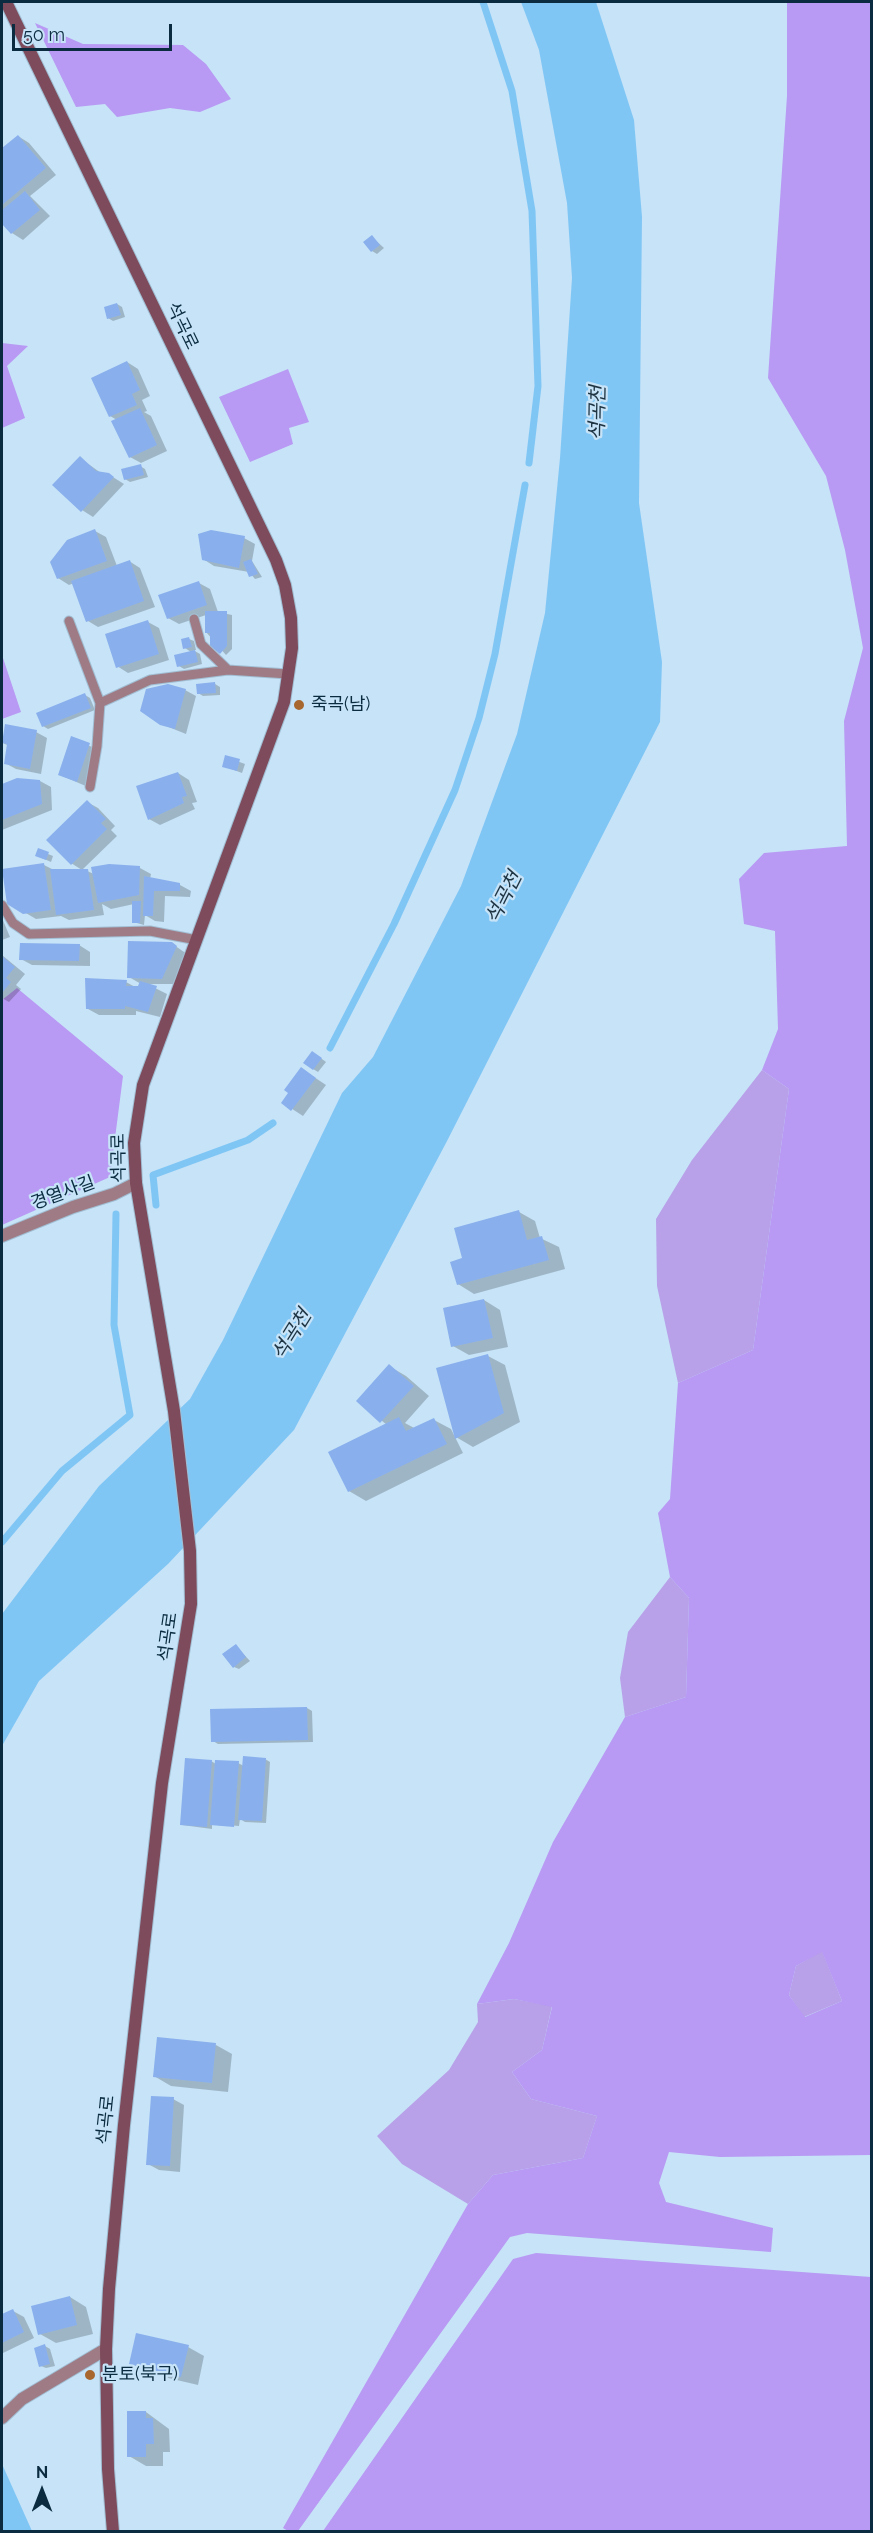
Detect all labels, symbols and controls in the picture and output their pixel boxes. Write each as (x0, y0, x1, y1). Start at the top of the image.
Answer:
scale bar (15, 12, 176, 50)
text: 50 m (23, 24, 65, 45)
street label: 석곡로 (161, 299, 203, 353)
water label: 석곡천 (586, 385, 610, 441)
place label: 죽곡(남) (311, 694, 370, 716)
marker: 죽곡(남) (292, 698, 306, 712)
water label: 석곡천 (481, 868, 527, 928)
street label: 석곡로 (108, 1133, 130, 1183)
street label: 경열사길 (28, 1172, 98, 1214)
water label: 석곡천 (267, 1305, 317, 1365)
street label: 석곡로 (154, 1611, 182, 1663)
street label: 석곡로 (93, 2094, 119, 2146)
place label: 분토(북구) (102, 2364, 178, 2386)
marker: 분토(북구) (83, 2368, 97, 2382)
north arrow (12, 2461, 72, 2521)
text: N (36, 2463, 48, 2482)

